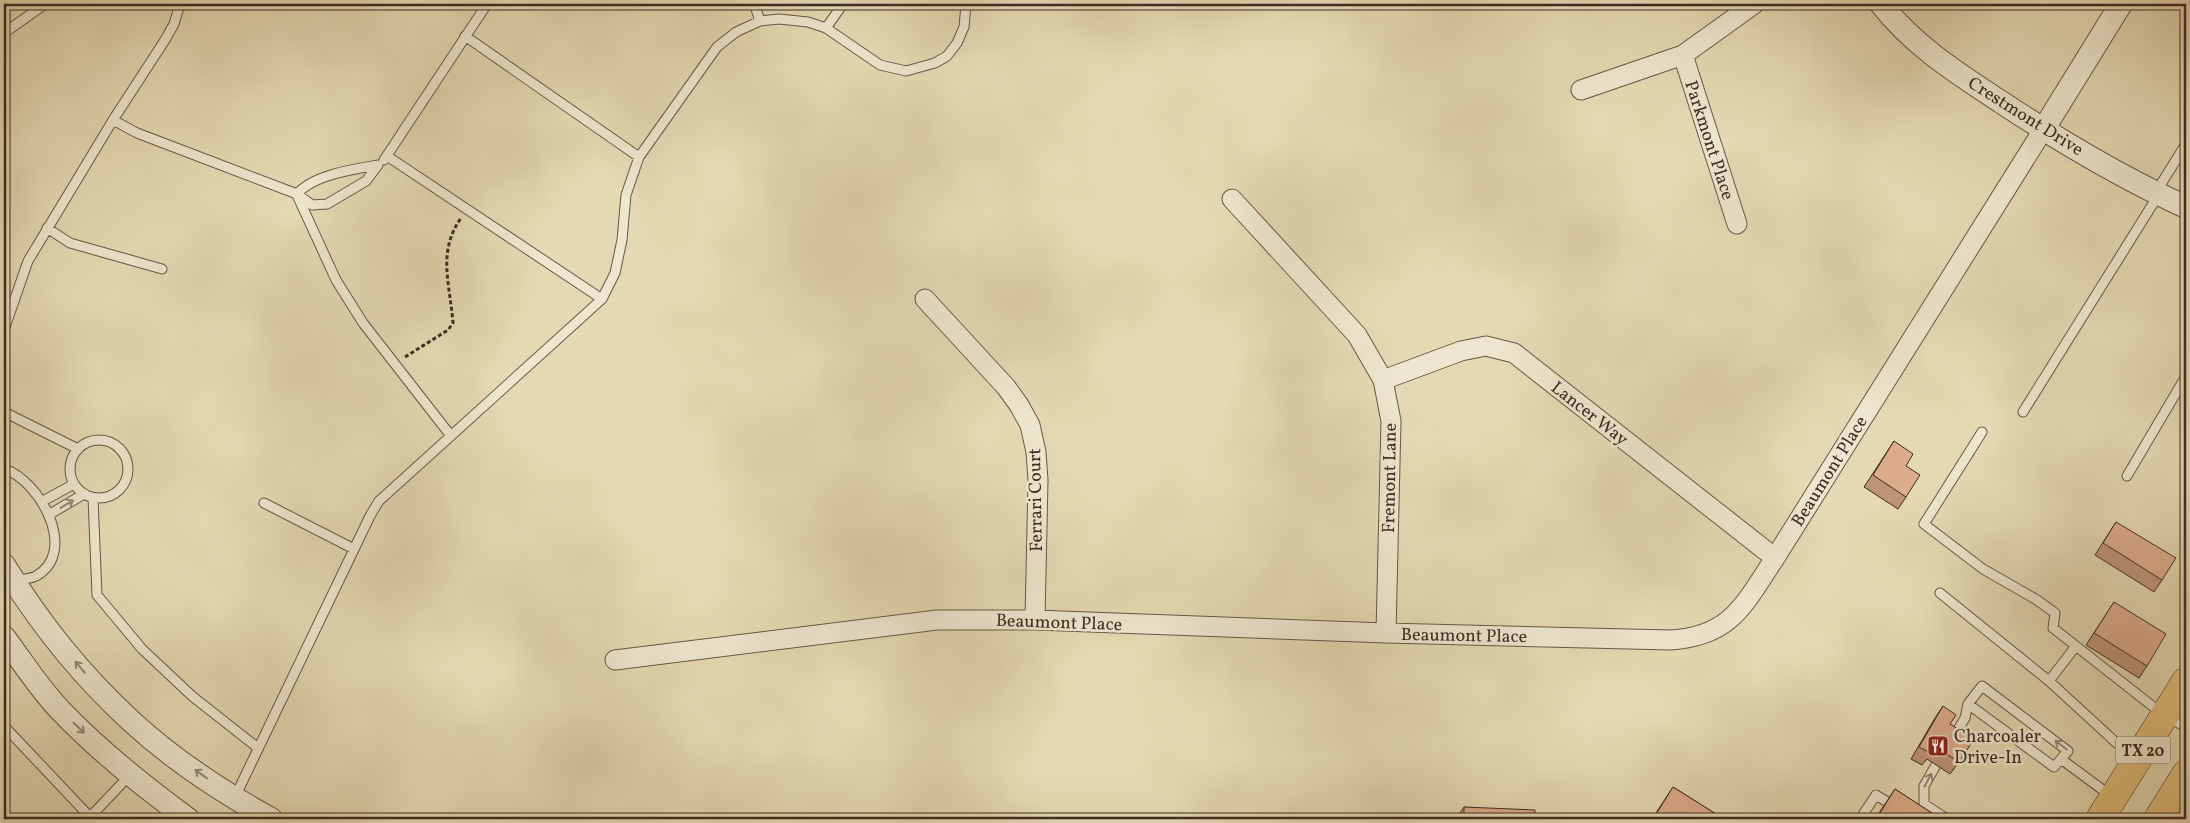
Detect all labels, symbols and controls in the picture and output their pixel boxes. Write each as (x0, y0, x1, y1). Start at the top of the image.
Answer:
street label: Crestmont Drive (1963, 72, 2088, 163)
street label: Parkmont Place (1677, 77, 1740, 203)
street label: Lancer Way (1545, 376, 1633, 452)
street label: Beaumont Place (1786, 412, 1874, 532)
street label: Fremont Lane (1377, 423, 1404, 533)
street label: Ferrari Court (1023, 448, 1050, 552)
one-way arrow (59, 499, 73, 509)
street label: Beaumont Place (995, 609, 1123, 638)
street label: Beaumont Place (1401, 623, 1527, 650)
one-way arrow (74, 660, 86, 673)
one-way arrow (73, 722, 86, 734)
place label: Charcoaler Drive-In (1954, 725, 2041, 771)
restaurant icon: Charcoaler Drive-In (1926, 734, 1950, 758)
road number: TX 20 (2116, 736, 2170, 764)
one-way arrow (2054, 740, 2067, 751)
one-way arrow (195, 769, 208, 780)
one-way arrow (1923, 773, 1933, 788)

